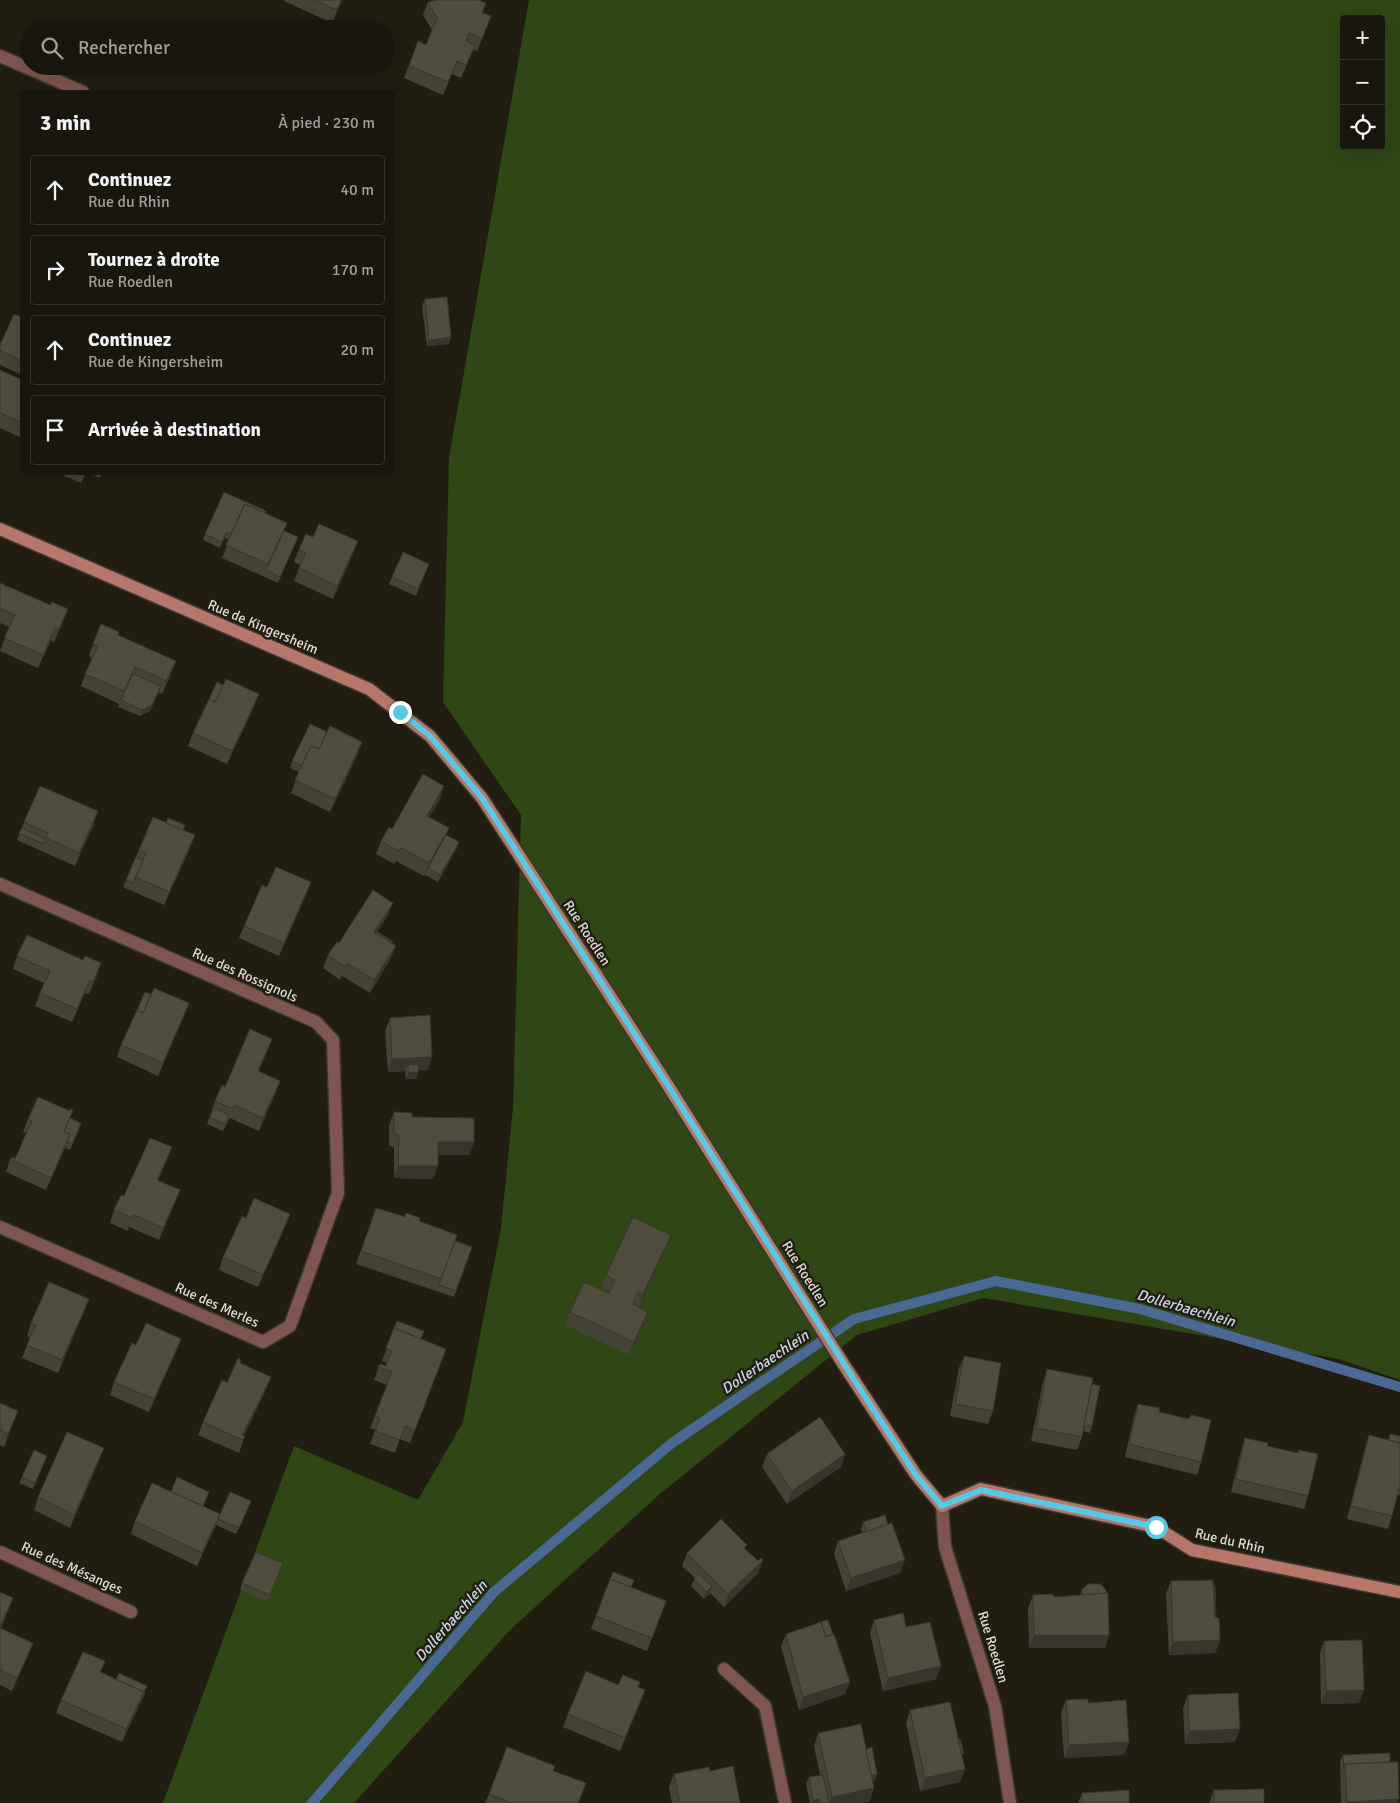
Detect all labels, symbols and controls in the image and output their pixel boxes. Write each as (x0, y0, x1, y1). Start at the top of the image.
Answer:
map controls (1340, 15, 1385, 150)
button: + (1340, 15, 1385, 60)
search box (20, 20, 395, 75)
icon: search (38, 34, 66, 62)
text: Rechercher (78, 36, 170, 60)
button: − (1340, 60, 1385, 105)
button: locate (1340, 105, 1385, 150)
text: 3 min (40, 110, 91, 136)
text: À pied · 230 m (278, 113, 375, 133)
text: Continuez (88, 168, 171, 192)
icon: ahead (41, 176, 69, 204)
text: 40 m (340, 180, 374, 200)
text: Rue du Rhin (88, 192, 170, 212)
text: Tournez à droite (88, 248, 220, 272)
icon: right (41, 256, 69, 284)
text: 170 m (332, 260, 374, 280)
text: Rue Roedlen (88, 272, 173, 292)
text: Continuez (88, 328, 171, 352)
icon: ahead (41, 336, 69, 364)
text: 20 m (340, 340, 374, 360)
text: Rue de Kingersheim (88, 352, 223, 372)
icon: arrive (41, 416, 69, 444)
text: Arrivée à destination (88, 418, 261, 442)
street label: Rue de Kingersheim (205, 596, 321, 658)
route end (389, 701, 412, 724)
street label: Rue Roedlen (560, 897, 614, 969)
street label: Rue des Rossignols (190, 944, 300, 1006)
street label: Rue Roedlen (778, 1238, 832, 1310)
street label: Rue des Merles (172, 1279, 262, 1331)
water label: Dollerbaechlein (1135, 1285, 1238, 1331)
water label: Dollerbaechlein (718, 1326, 813, 1398)
route start (1145, 1516, 1168, 1539)
street label: Rue du Rhin (1193, 1525, 1267, 1557)
street label: Rue des Mésanges (19, 1538, 125, 1598)
water label: Dollerbaechlein (411, 1576, 492, 1665)
street label: Rue Roedlen (974, 1609, 1012, 1685)

